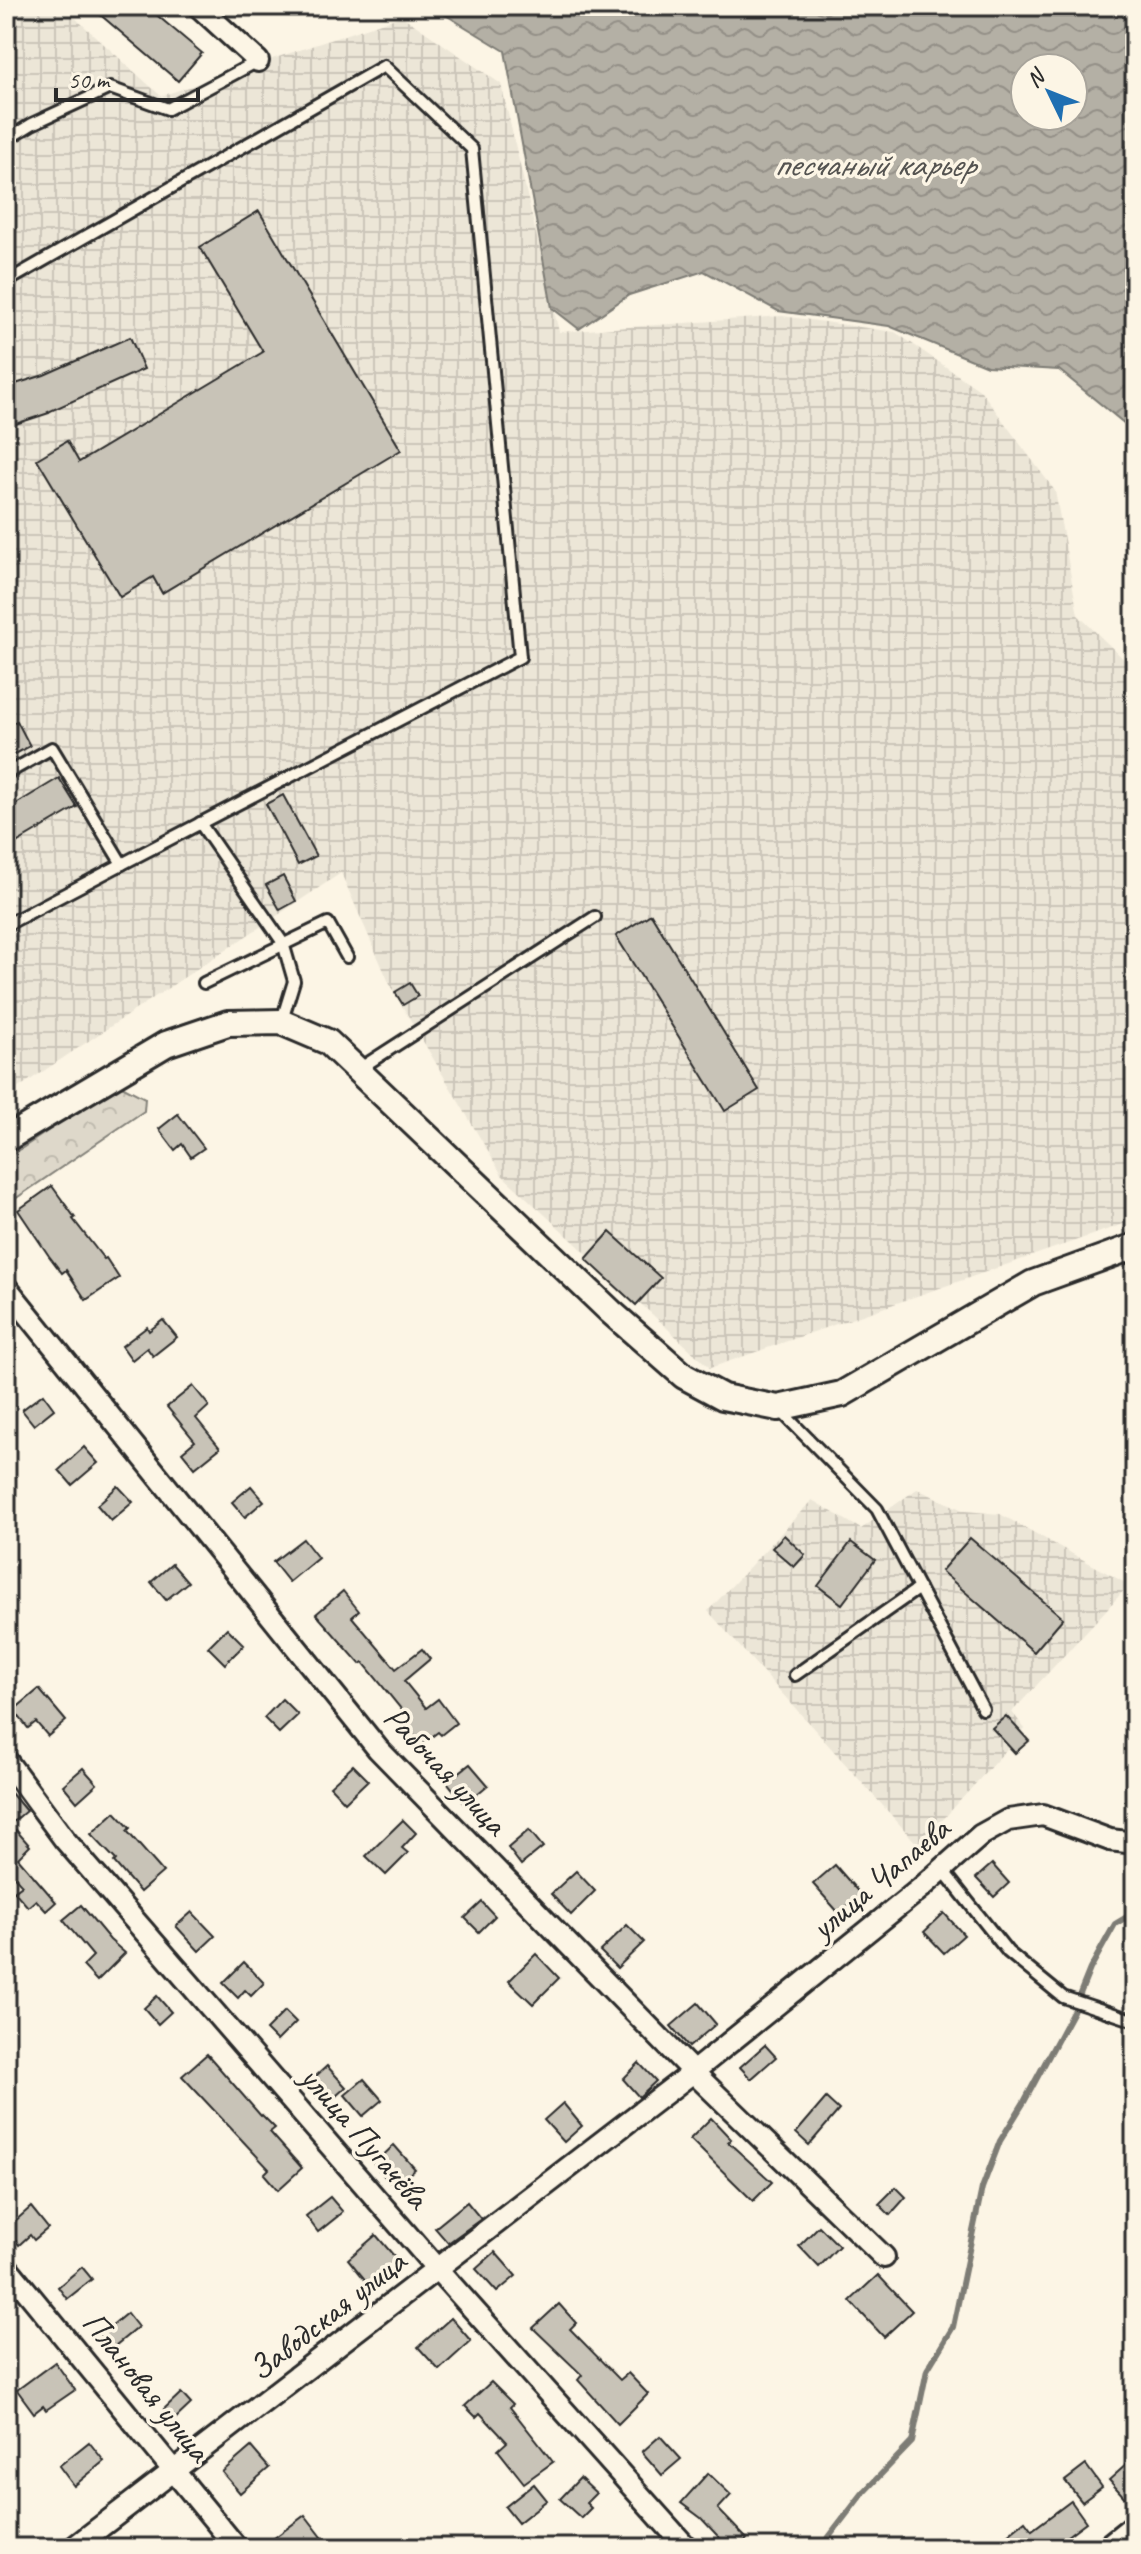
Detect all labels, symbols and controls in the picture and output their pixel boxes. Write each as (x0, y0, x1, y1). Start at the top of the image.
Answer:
scale bar (56, 52, 198, 102)
north arrow (1009, 52, 1089, 132)
text: N (1020, 62, 1052, 94)
text: 50 m (68, 65, 111, 95)
water label: песчаный карьер (773, 141, 979, 187)
street label: Рабочая улица (375, 1696, 518, 1846)
street label: улица Чапаева (800, 1806, 960, 1950)
street label: улица Пугачёва (290, 2055, 440, 2219)
street label: Заводская улица (240, 2239, 416, 2390)
street label: Плановая улица (73, 2302, 222, 2472)

